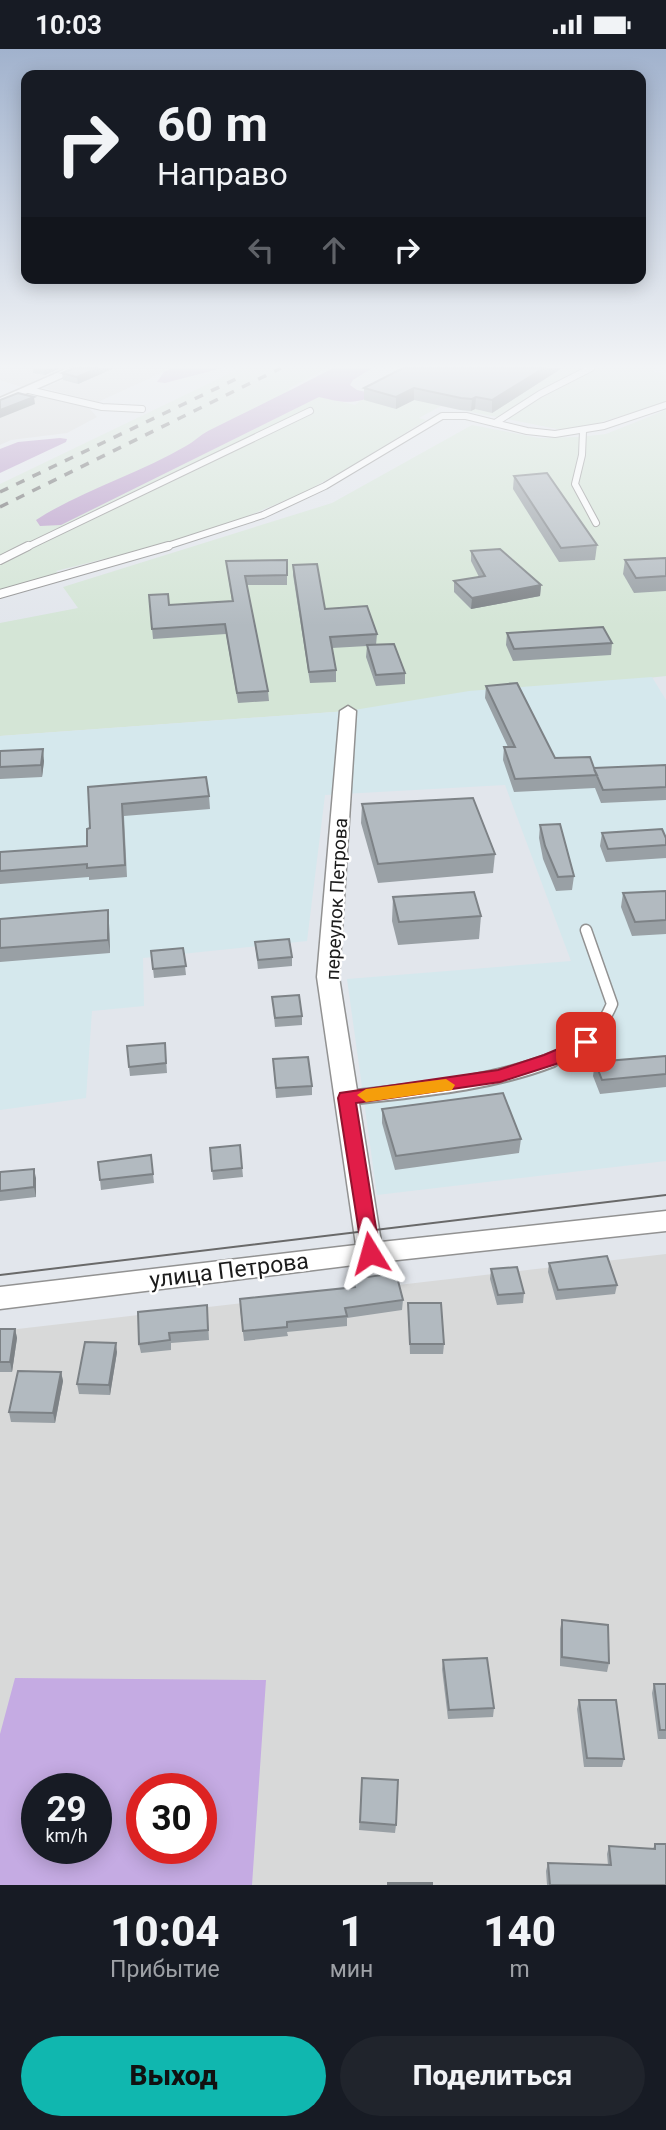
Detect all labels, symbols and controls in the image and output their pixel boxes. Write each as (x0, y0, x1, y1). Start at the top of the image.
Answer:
text: 10:03 (35, 10, 102, 40)
text: 60 m (157, 96, 268, 153)
icon: right (42, 98, 133, 189)
text: Направо (157, 155, 288, 193)
icon: left (242, 231, 280, 269)
icon: ahead (315, 231, 353, 269)
icon: right (388, 231, 426, 269)
street label: переулок Петрова (321, 817, 352, 981)
pin (556, 1012, 616, 1072)
icon: arrive (567, 1023, 605, 1061)
position arrow (333, 1216, 407, 1290)
street label: улица Петрова (148, 1247, 310, 1294)
speed limit sign: 30 (126, 1773, 217, 1864)
text: 29 (46, 1789, 87, 1830)
text: km/h (45, 1825, 88, 1846)
text: 10:04 (110, 1907, 219, 1956)
text: 1 (339, 1907, 364, 1956)
text: 140 (483, 1907, 556, 1956)
text: Прибытие (110, 1956, 220, 1983)
text: мин (330, 1956, 373, 1983)
text: m (510, 1956, 530, 1983)
button: Выход (21, 2036, 326, 2116)
button: Поделиться (340, 2036, 645, 2116)

